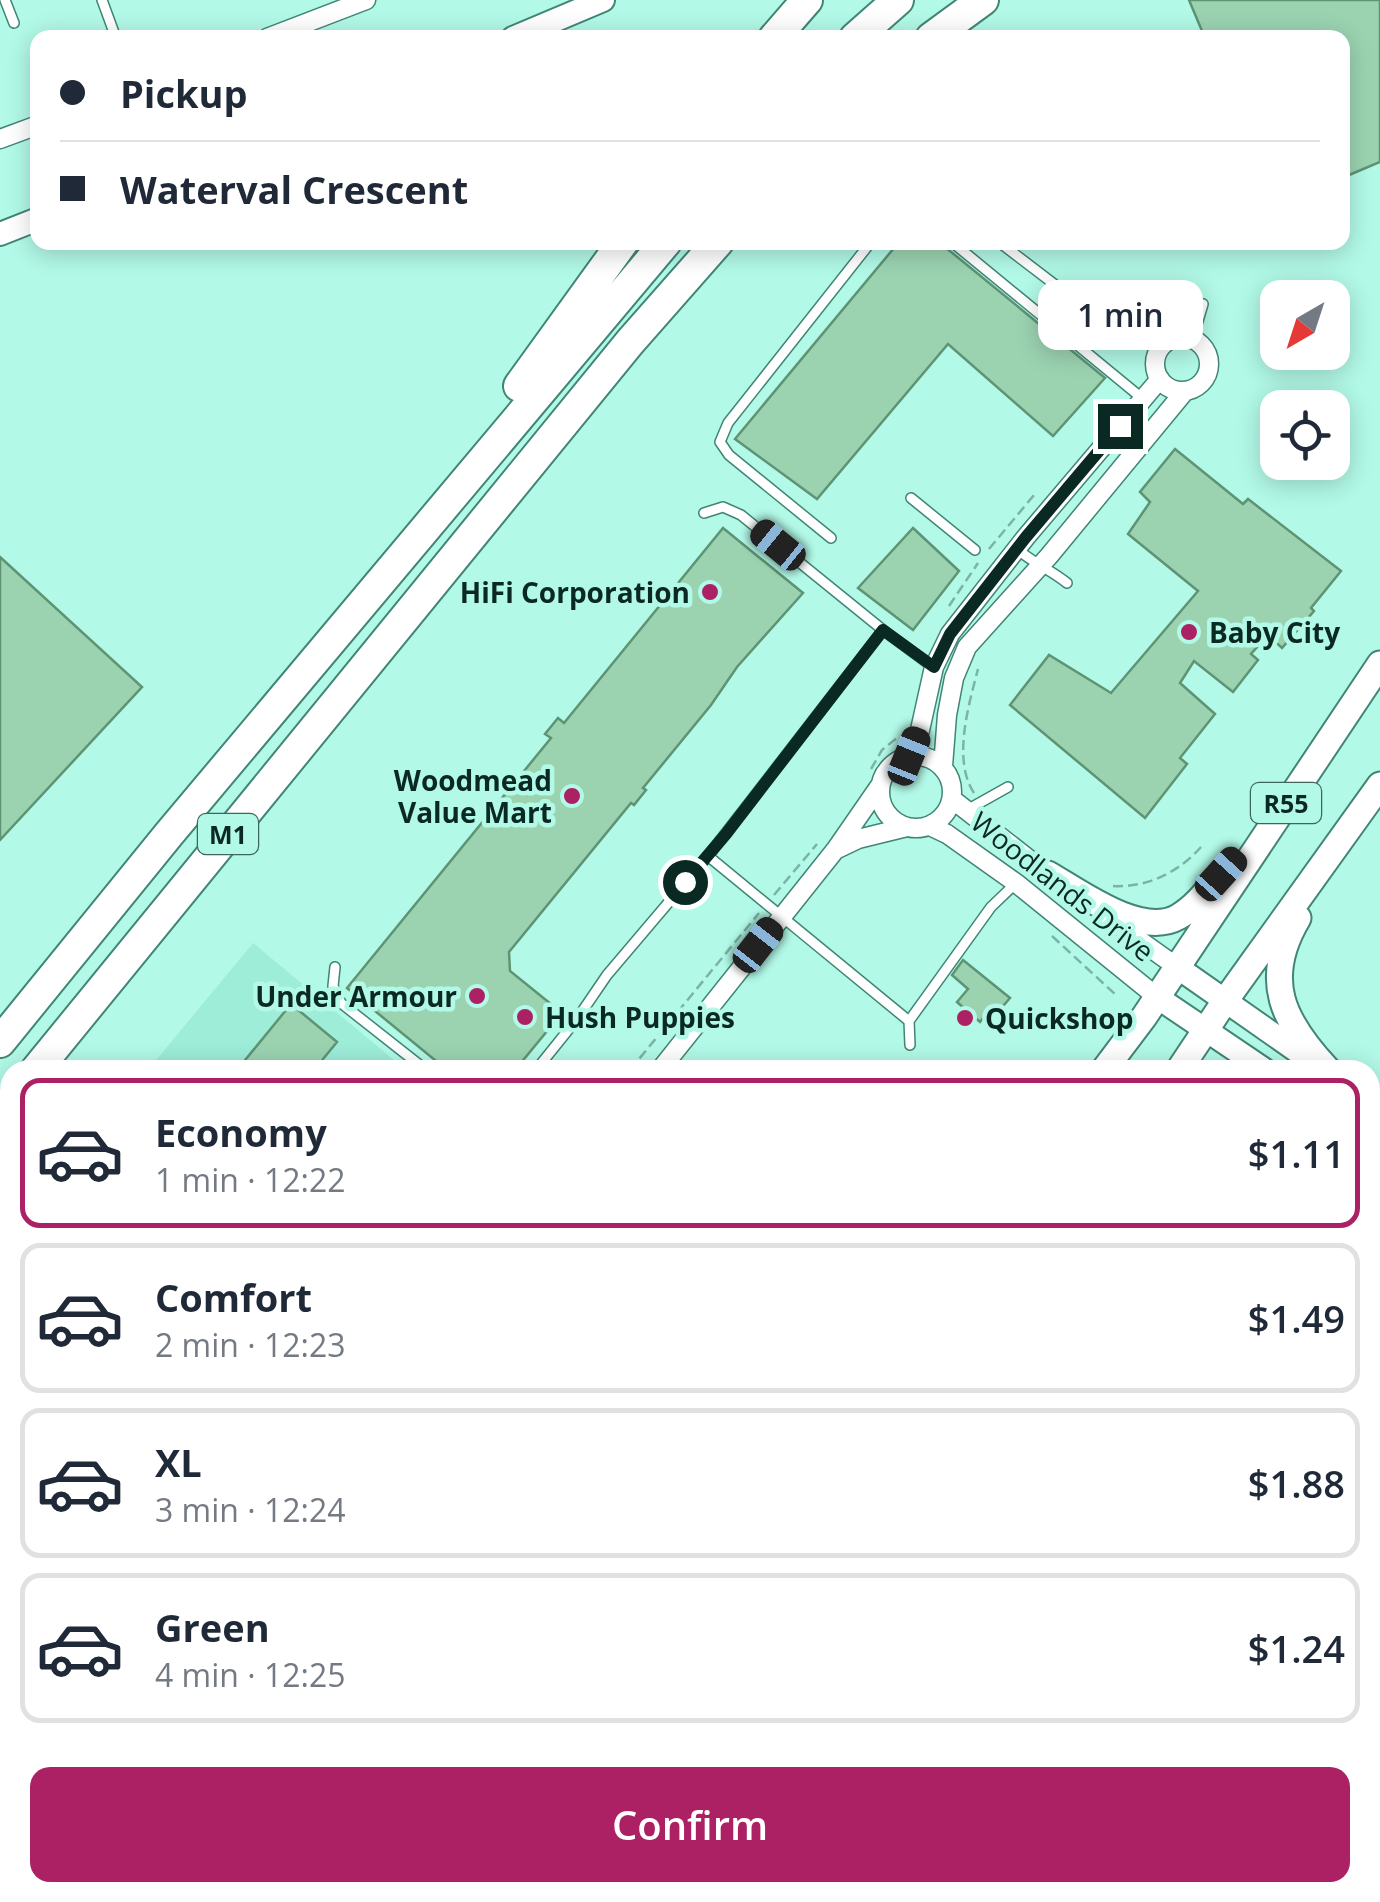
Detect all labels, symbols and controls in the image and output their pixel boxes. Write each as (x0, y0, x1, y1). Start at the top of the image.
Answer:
text: Pickup (120, 67, 248, 119)
text: Waterval Crescent (120, 163, 468, 215)
north arrow (1260, 280, 1350, 370)
map controls (1260, 280, 1350, 480)
callout: 1 min (1038, 281, 1202, 351)
text: 1 min (1077, 293, 1164, 336)
button: locate (1260, 390, 1350, 480)
route end (1098, 404, 1143, 449)
car (745, 514, 811, 576)
place label: HiFi Corporation (460, 573, 690, 611)
marker: HiFi Corporation (699, 581, 721, 603)
place label: Baby City (1209, 613, 1340, 651)
marker: Baby City (1178, 621, 1200, 643)
car (884, 723, 934, 789)
place label: Woodmead Value Mart (394, 761, 552, 831)
road number: R55 (1251, 783, 1321, 823)
marker: Woodmead Value Mart (561, 785, 583, 807)
street label: Woodlands Drive (964, 802, 1162, 970)
road number: M1 (198, 814, 258, 854)
car (1190, 842, 1252, 906)
route start (663, 860, 708, 905)
car (728, 912, 788, 978)
place label: Under Armour (255, 977, 457, 1015)
marker: Under Armour (466, 985, 488, 1007)
place label: Hush Puppies (545, 998, 735, 1036)
place label: Quickshop (985, 999, 1133, 1037)
marker: Hush Puppies (514, 1006, 536, 1028)
marker: Quickshop (954, 1007, 976, 1029)
text: Economy (155, 1106, 327, 1158)
icon: car (35, 1108, 125, 1198)
text: $1.11 (1248, 1127, 1345, 1179)
text: 1 min · 12:22 (155, 1158, 346, 1201)
text: Comfort (155, 1271, 312, 1323)
icon: car (35, 1273, 125, 1363)
text: $1.49 (1248, 1292, 1345, 1344)
text: 2 min · 12:23 (155, 1323, 346, 1366)
text: XL (155, 1436, 202, 1488)
icon: car (35, 1438, 125, 1528)
text: $1.88 (1248, 1457, 1345, 1509)
text: 3 min · 12:24 (155, 1488, 346, 1531)
text: Green (155, 1601, 270, 1653)
icon: car (35, 1603, 125, 1693)
text: $1.24 (1248, 1622, 1345, 1674)
text: 4 min · 12:25 (155, 1653, 346, 1696)
button: Confirm (30, 1767, 1350, 1882)

